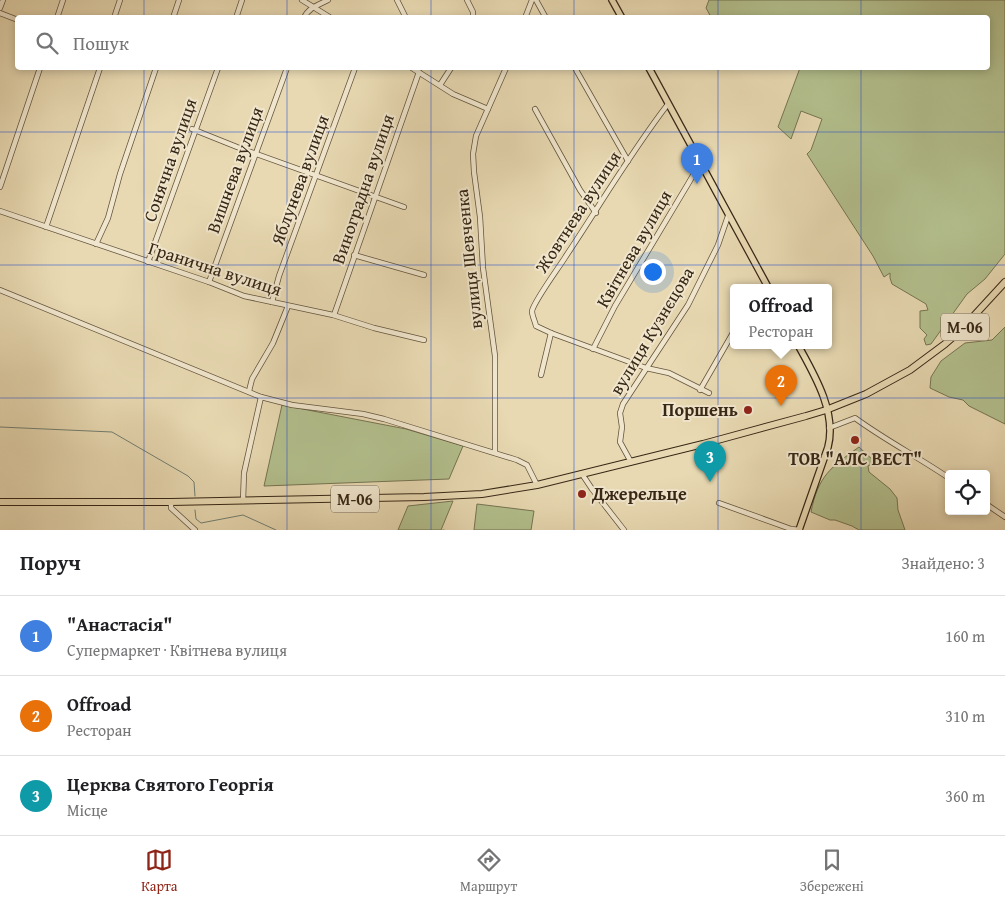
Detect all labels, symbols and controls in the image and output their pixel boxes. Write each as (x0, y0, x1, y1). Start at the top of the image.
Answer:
search box (15, 15, 990, 70)
icon: search (33, 29, 61, 57)
text: Пошук (73, 29, 129, 57)
street label: Сонячна вулиця (136, 94, 203, 225)
street label: Вишнева вулиця (199, 103, 270, 237)
street label: Виноградна вулиця (324, 110, 401, 268)
street label: Яблунева вулиця (263, 111, 336, 250)
pin: 1 (681, 143, 713, 184)
street label: Жовтнева вулиця (527, 145, 627, 279)
street label: Квітнева вулиця (589, 185, 678, 313)
street label: вулиця Шевченка (448, 187, 489, 330)
street label: Гранична вулиця (145, 234, 285, 303)
your location (640, 259, 666, 285)
street label: вулиця Кузнєцова (603, 261, 701, 400)
popup (730, 284, 832, 349)
text: Offroad (749, 291, 813, 319)
road number: М-06 (941, 314, 989, 341)
text: Ресторан (749, 319, 813, 343)
pin: 2 (765, 365, 797, 406)
place label: Поршень (662, 396, 738, 423)
marker: Поршень (742, 404, 754, 416)
marker: ТОВ "АЛС ВЕСТ" (849, 434, 861, 446)
pin: 3 (694, 441, 726, 482)
place label: ТОВ "АЛС ВЕСТ" (788, 445, 922, 472)
map controls (945, 470, 990, 515)
button: locate (945, 470, 990, 515)
place label: Джерельце (591, 480, 687, 507)
road number: М-06 (331, 486, 379, 512)
marker: Джерельце (576, 488, 588, 500)
text: Поруч (20, 547, 81, 578)
text: Знайдено: 3 (902, 551, 985, 575)
text: "Анастасія" (67, 610, 172, 638)
text: 1 (32, 624, 40, 648)
text: 160 m (945, 624, 985, 648)
text: Супермаркет · Квітнева вулиця (67, 638, 287, 662)
text: Offroad (67, 690, 131, 718)
text: 2 (32, 704, 40, 728)
text: 310 m (945, 704, 985, 728)
text: Ресторан (67, 718, 132, 742)
text: Церква Святого Георгія (67, 770, 274, 798)
text: 3 (32, 784, 40, 808)
text: 360 m (945, 784, 985, 808)
text: Місце (67, 798, 108, 822)
tab: Карта (141, 846, 178, 896)
tab: Маршрут (460, 846, 517, 896)
tab: Збережені (800, 846, 864, 896)

